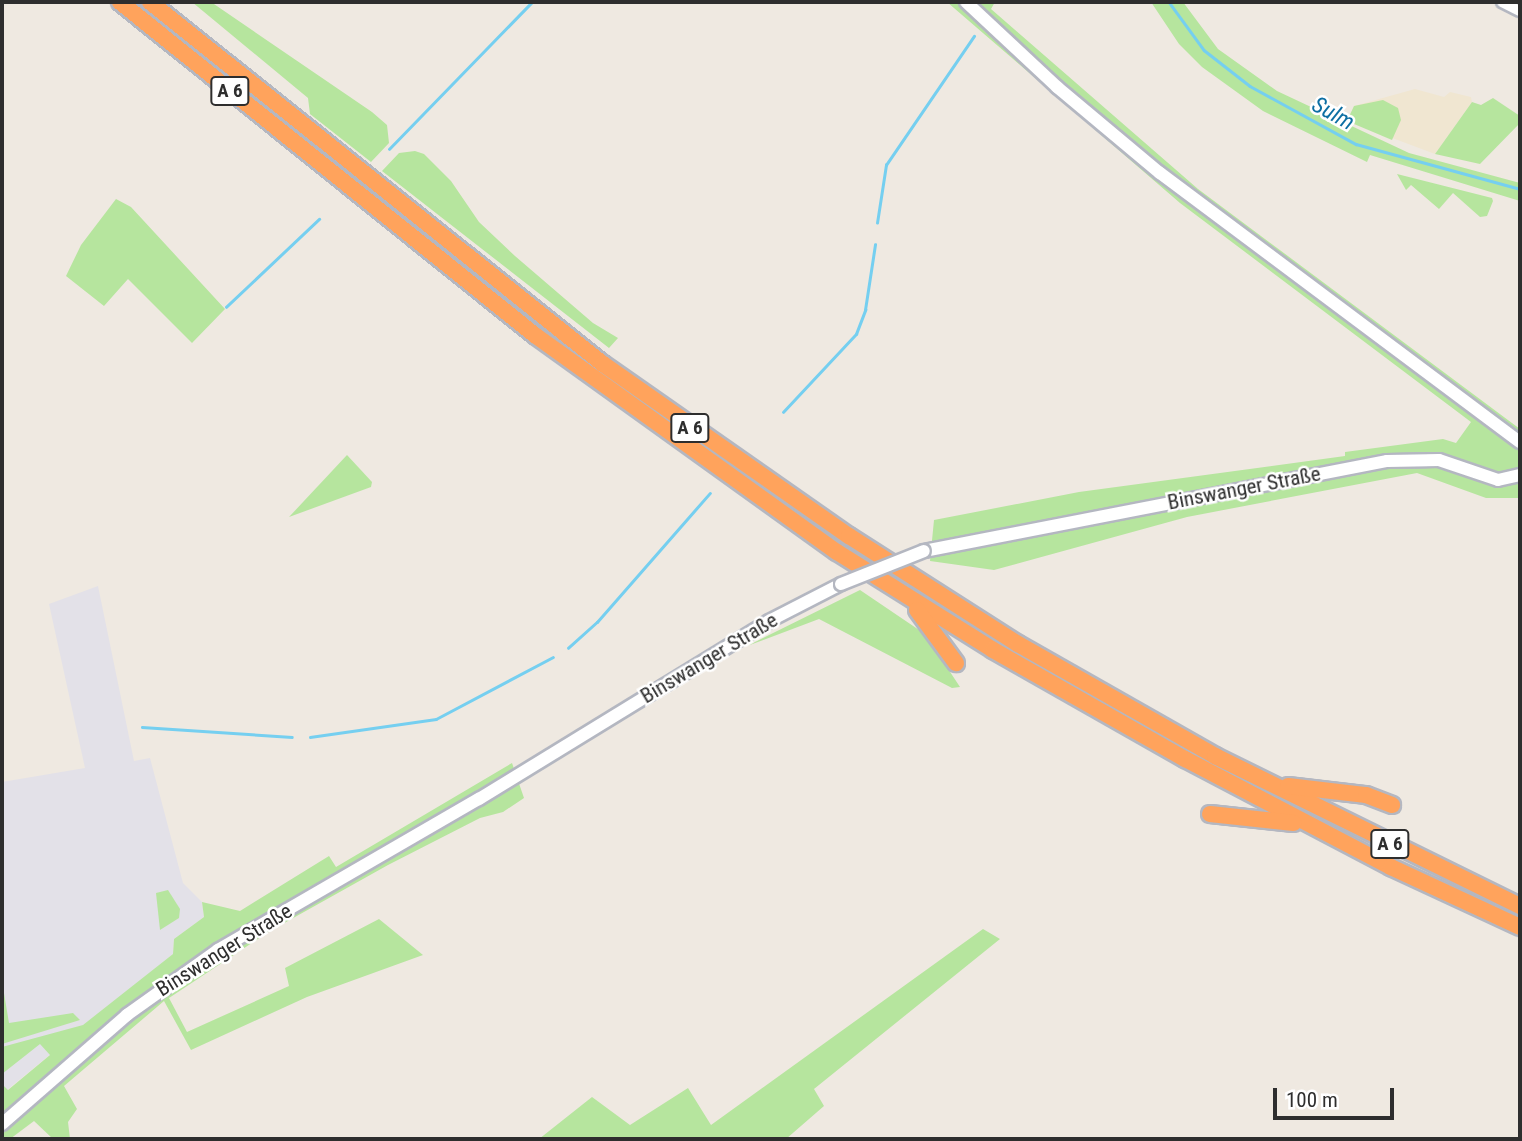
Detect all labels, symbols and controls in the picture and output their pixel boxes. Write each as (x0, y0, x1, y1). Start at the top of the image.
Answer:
road number: A 6 (209, 76, 251, 106)
water label: Sulm (1307, 91, 1359, 137)
road number: A 6 (669, 412, 711, 444)
street label: Binswanger Straße (1165, 461, 1323, 515)
street label: Binswanger Straße (636, 607, 782, 709)
road number: A 6 (1369, 828, 1411, 860)
street label: Binswanger Straße (151, 898, 297, 1002)
scale bar (1277, 1074, 1398, 1118)
text: 100 m (1286, 1088, 1338, 1112)

